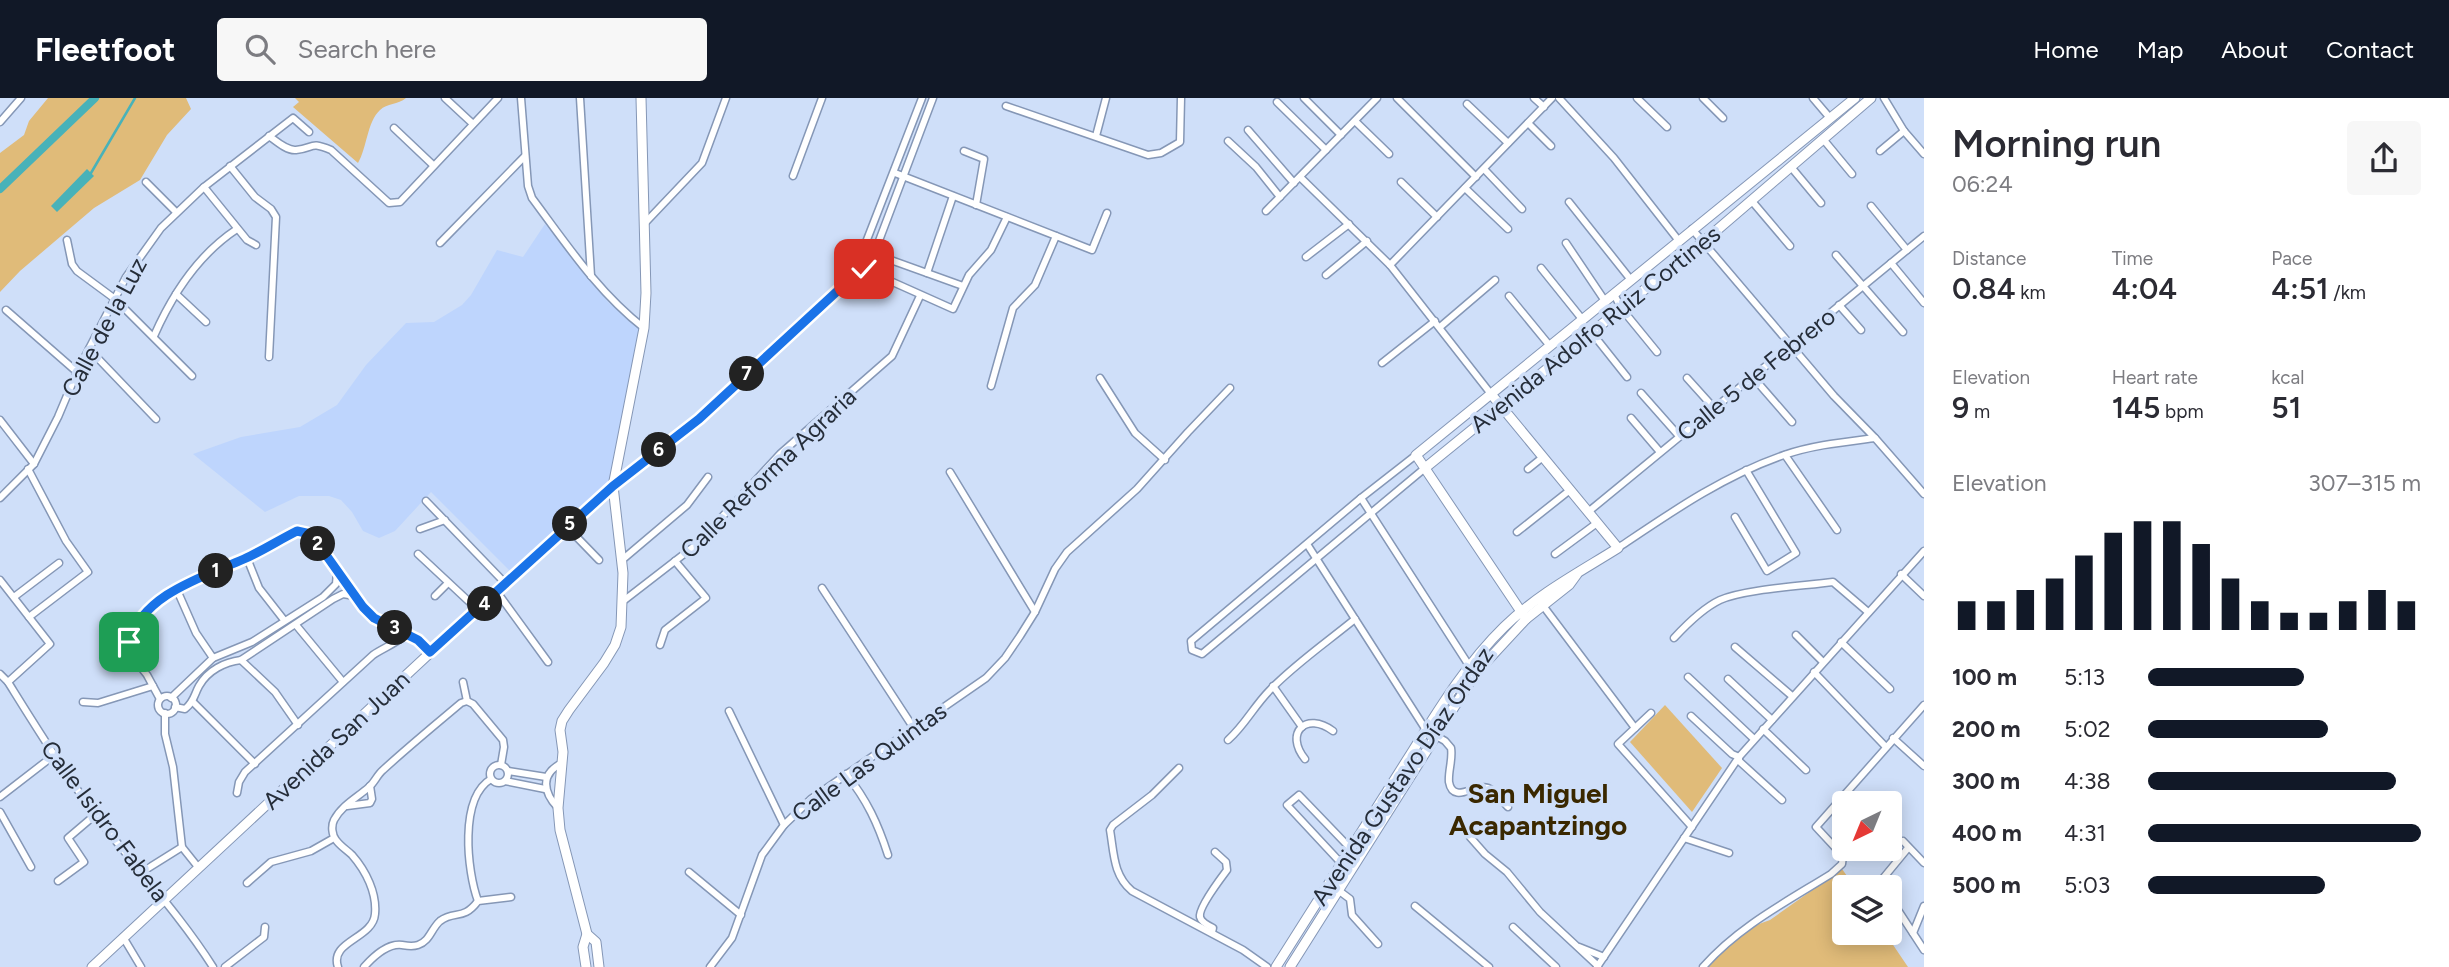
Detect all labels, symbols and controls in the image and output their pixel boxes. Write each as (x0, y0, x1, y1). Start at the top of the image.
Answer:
search box (217, 18, 707, 81)
text: Fleetfoot (35, 30, 175, 69)
icon: search (241, 30, 279, 68)
text: Search here (297, 33, 436, 65)
text: Home (2033, 35, 2099, 64)
text: Map (2137, 35, 2183, 64)
text: About (2221, 35, 2288, 64)
text: Contact (2326, 35, 2414, 64)
text: Morning run (1952, 121, 2161, 167)
button: share (2347, 121, 2421, 195)
text: 06:24 (1952, 170, 2013, 198)
street label: Avenida Adolfo Ruiz Cortines (1464, 219, 1726, 439)
pin (834, 239, 894, 299)
text: Distance (1952, 247, 2026, 270)
text: Time (2112, 247, 2153, 270)
text: Pace (2271, 247, 2312, 270)
icon: check (845, 250, 883, 288)
street label: Calle de la Luz (55, 252, 153, 402)
text: 0.84 (1952, 270, 2016, 307)
text: 4:04 (2112, 270, 2177, 307)
text: 4:51 (2271, 270, 2329, 307)
text: km (2016, 281, 2046, 304)
text: /km (2329, 281, 2366, 304)
street label: Calle 5 de Febrero (1671, 301, 1841, 447)
pin: 7 (730, 356, 764, 392)
text: 7 (741, 362, 752, 385)
text: Elevation (1952, 366, 2030, 389)
text: Heart rate (2112, 366, 2198, 389)
text: kcal (2271, 366, 2305, 389)
street label: Calle Reforma Agraria (674, 382, 862, 564)
text: 9 (1952, 389, 1969, 426)
text: 145 (2112, 389, 2160, 426)
text: 51 (2271, 389, 2301, 426)
text: m (1969, 400, 1990, 423)
text: bpm (2160, 400, 2204, 423)
pin: 6 (642, 432, 676, 468)
text: 6 (653, 438, 664, 461)
text: Elevation (1952, 469, 2047, 497)
text: 307–315 m (2308, 469, 2421, 497)
pin: 5 (552, 506, 588, 542)
text: 5 (564, 512, 575, 535)
pin: 2 (300, 526, 336, 562)
text: 2 (312, 532, 323, 555)
pin: 1 (198, 554, 234, 588)
text: 1 (211, 559, 220, 582)
pin: 4 (468, 587, 503, 622)
text: 4 (478, 592, 491, 615)
pin: 3 (378, 610, 412, 646)
pin (99, 612, 159, 672)
text: 3 (389, 616, 400, 639)
icon: arrive (110, 623, 148, 661)
street label: Avenida Gustavo Díaz Ordaz (1305, 641, 1499, 911)
text: 100 m (1952, 663, 2017, 691)
text: 5:13 (2064, 663, 2105, 691)
street label: Avenida San Juan (257, 665, 415, 815)
street label: Calle Las Quintas (786, 696, 952, 828)
text: 200 m (1952, 715, 2021, 743)
text: 5:02 (2064, 715, 2111, 743)
street label: Calle Isidro Fabela (35, 735, 175, 907)
text: 300 m (1952, 767, 2020, 795)
text: 4:38 (2064, 767, 2111, 795)
district label: San Miguel Acapantzingo (1449, 776, 1627, 842)
north arrow (1832, 791, 1902, 861)
map controls (1832, 791, 1902, 945)
text: 400 m (1952, 819, 2022, 847)
text: 4:31 (2064, 819, 2106, 847)
text: 500 m (1952, 871, 2021, 899)
text: 5:03 (2064, 871, 2110, 899)
button: layers (1832, 875, 1902, 945)

